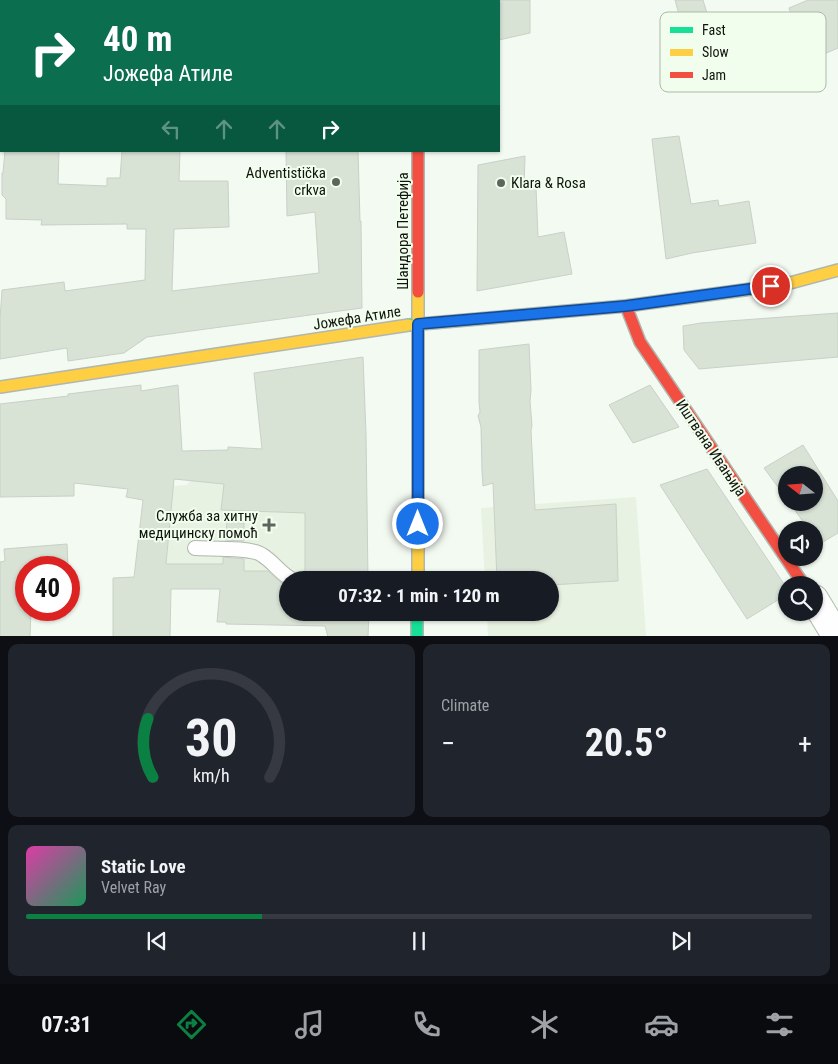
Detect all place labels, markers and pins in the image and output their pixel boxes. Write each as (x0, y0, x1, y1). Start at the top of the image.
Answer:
place label: Adventistička crkva (246, 164, 326, 199)
place label: Klara & Rosa (511, 174, 586, 192)
marker: Adventistička crkva (330, 176, 342, 188)
marker: Klara & Rosa (495, 177, 507, 189)
pin (750, 265, 792, 307)
place label: Служба за хитну медицинску помоћ (139, 507, 258, 542)
marker: Служба за хитну медицинску помоћ (262, 518, 276, 532)

